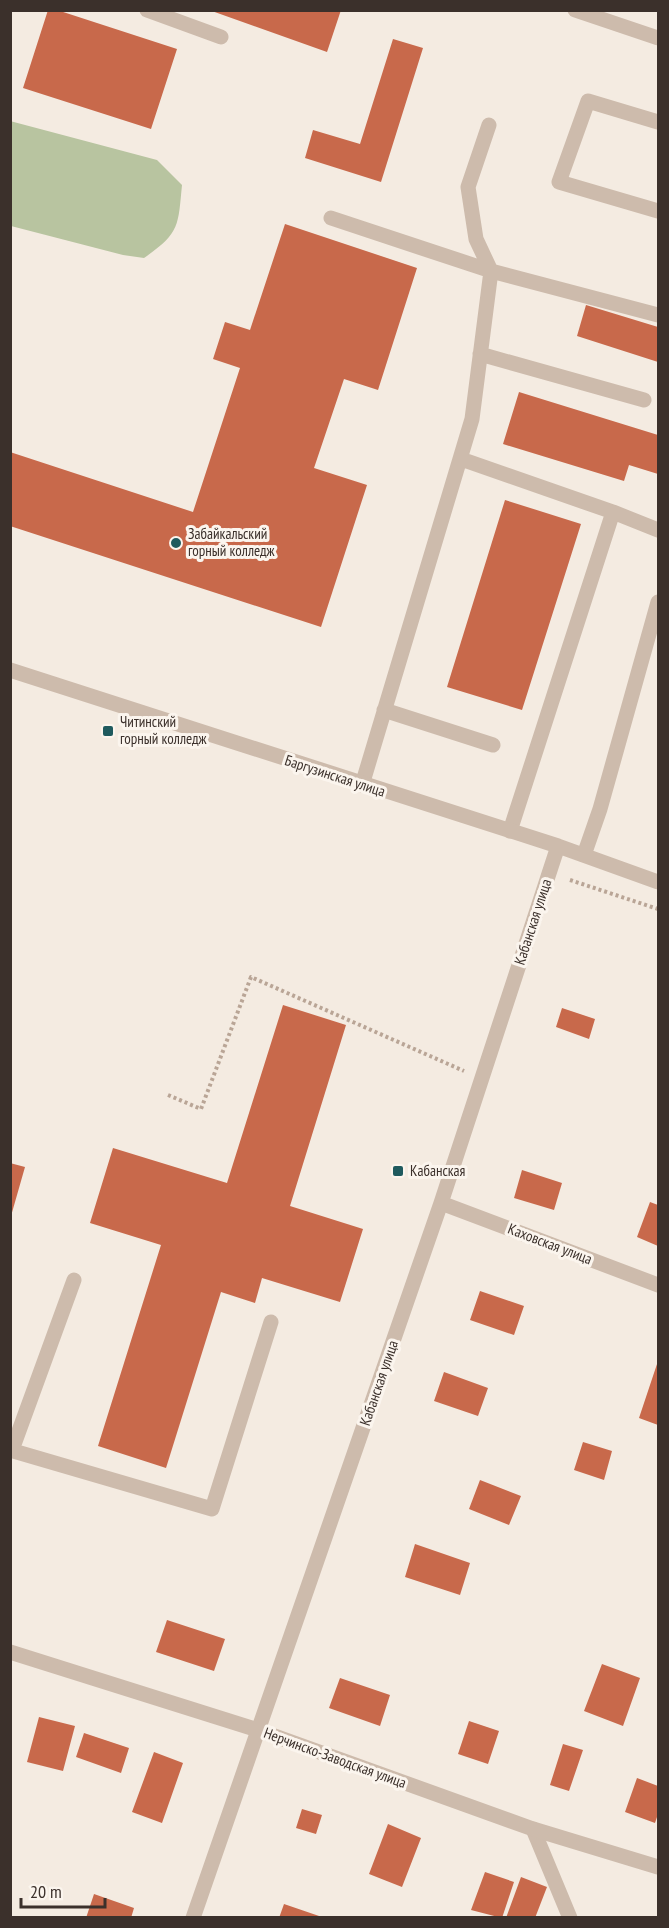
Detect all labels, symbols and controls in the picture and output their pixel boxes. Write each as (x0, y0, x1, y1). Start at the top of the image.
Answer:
place label: Забайкальский горный колледж (188, 524, 276, 560)
marker: Забайкальский горный колледж (169, 536, 183, 550)
place label: Читинский горный колледж (120, 712, 208, 748)
marker: Читинский горный колледж (101, 724, 115, 738)
street label: Баргузинская улица (283, 750, 388, 801)
street label: Кабанская улица (510, 876, 555, 967)
place label: Кабанская (410, 1161, 466, 1180)
marker: Кабанская (391, 1164, 405, 1178)
street label: Каховская улица (505, 1219, 595, 1268)
street label: Кабанская улица (355, 1338, 402, 1428)
street label: Нерчинско-Заводская улица (261, 1723, 409, 1792)
scale bar (21, 1871, 105, 1909)
text: 20 m (30, 1880, 62, 1903)

